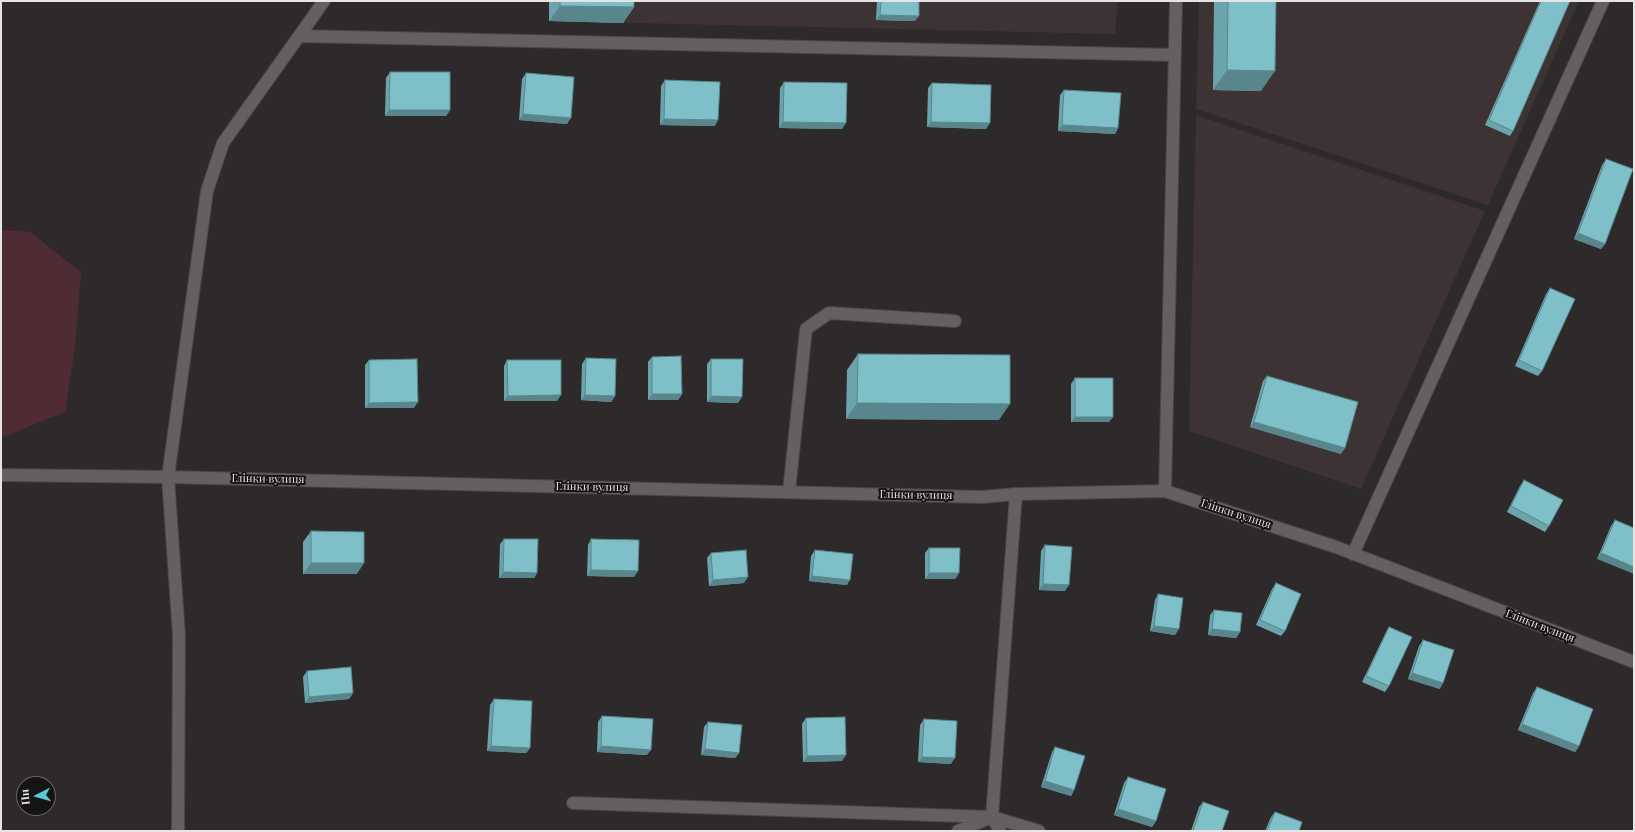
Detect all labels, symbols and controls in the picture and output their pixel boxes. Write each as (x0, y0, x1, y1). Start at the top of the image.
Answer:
street label: Глінки вулиця (231, 472, 305, 486)
street label: Глінки вулиця (555, 480, 629, 494)
street label: Глінки вулиця (879, 488, 953, 502)
street label: Глінки вулиця (1199, 496, 1273, 532)
street label: Глінки вулиця (1504, 607, 1576, 645)
north arrow (16, 776, 56, 816)
text: Пн (16, 789, 33, 806)

